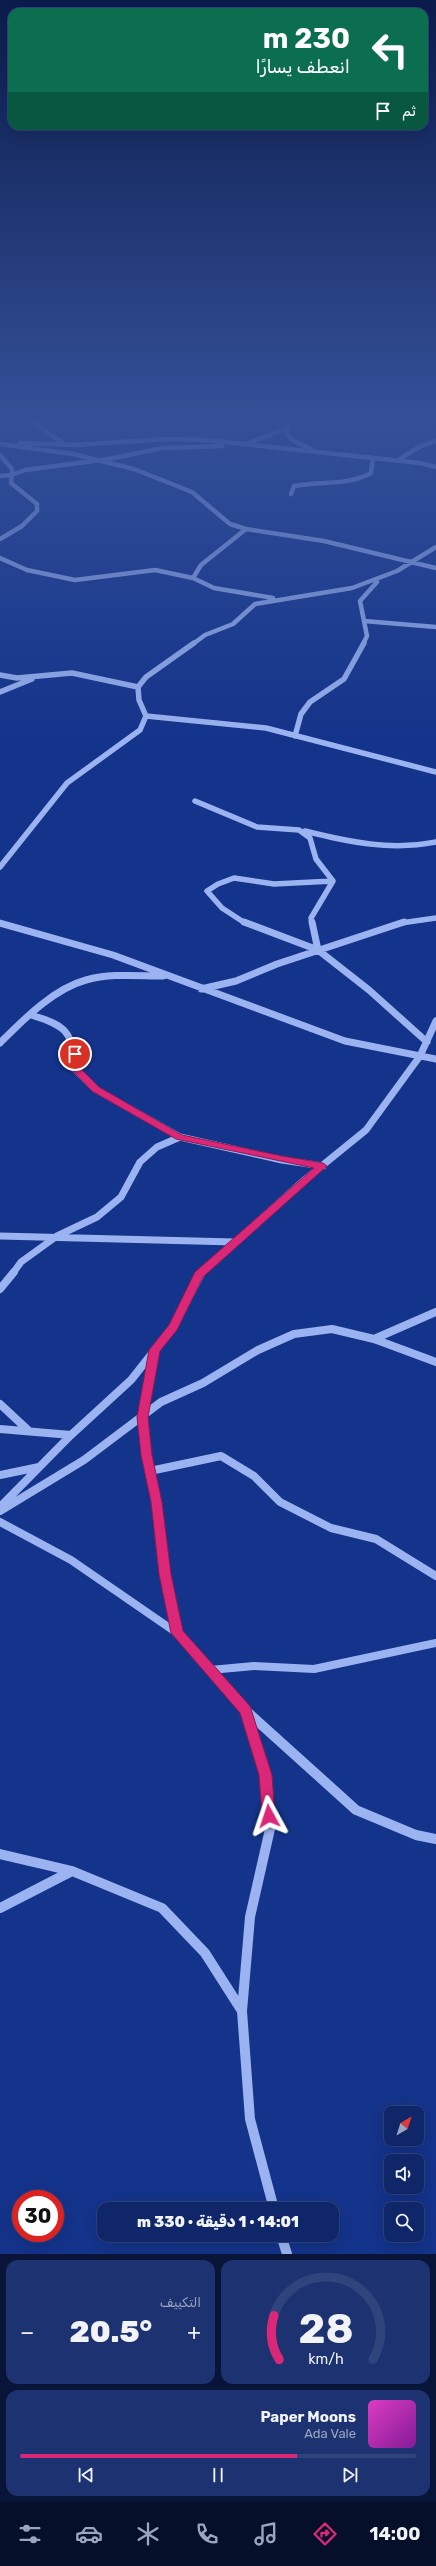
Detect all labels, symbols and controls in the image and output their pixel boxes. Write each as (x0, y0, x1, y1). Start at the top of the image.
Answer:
text: 230 m (263, 22, 350, 55)
icon: left (364, 24, 416, 76)
text: انعطف يسارًا (256, 56, 350, 78)
icon: arrive (372, 100, 394, 122)
text: ثم (402, 102, 416, 120)
pin (58, 1037, 92, 1071)
icon: arrive (64, 1043, 86, 1065)
position arrow (248, 1795, 290, 1837)
north arrow (384, 2106, 424, 2146)
map controls (384, 2106, 424, 2242)
button: sound (384, 2154, 424, 2194)
speed limit sign: 30 (12, 2190, 64, 2242)
button: search (384, 2202, 424, 2242)
text: 14:01 · 1 دقيقة · 330 m (137, 2213, 299, 2231)
text: التكييف (160, 2295, 201, 2310)
text: 28 (298, 2304, 353, 2353)
text: 20.5° (69, 2314, 152, 2350)
text: − (20, 2319, 34, 2346)
text: + (187, 2319, 201, 2346)
text: km/h (308, 2351, 343, 2368)
text: Paper Moons (260, 2408, 356, 2426)
text: Ada Vale (304, 2426, 356, 2441)
icon: previous (75, 2464, 97, 2486)
icon: pause (207, 2464, 229, 2486)
icon: next (339, 2464, 361, 2486)
icon: filters (16, 2520, 44, 2548)
icon: car (75, 2520, 103, 2548)
icon: climate (134, 2520, 162, 2548)
icon: phone (193, 2520, 221, 2548)
icon: music (252, 2520, 280, 2548)
icon: directions (311, 2520, 339, 2548)
text: 14:00 (370, 2523, 421, 2545)

